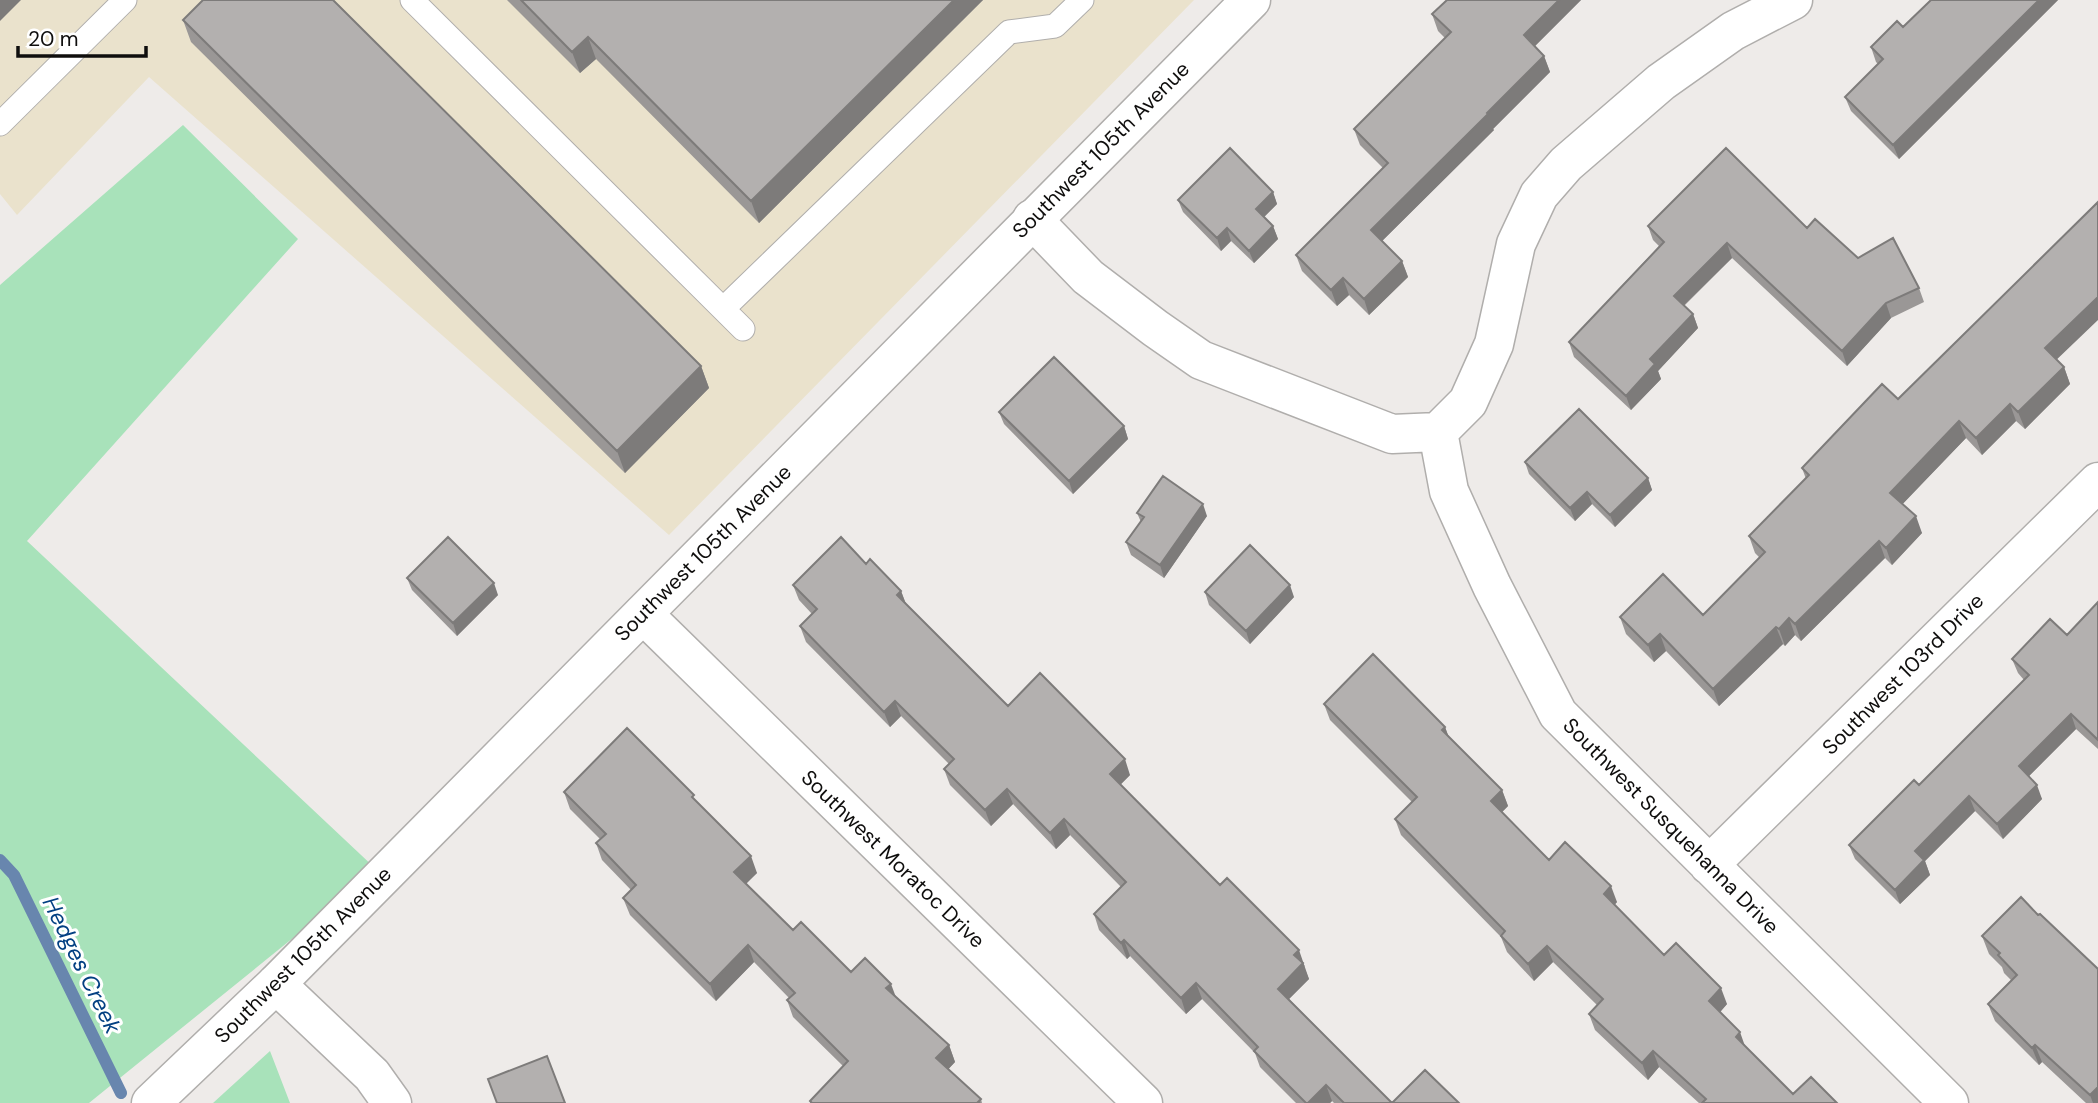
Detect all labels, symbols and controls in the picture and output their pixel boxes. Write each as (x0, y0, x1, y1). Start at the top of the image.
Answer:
scale bar (18, 14, 145, 58)
text: 20 m (28, 25, 79, 53)
street label: Southwest 105th Avenue (1006, 55, 1196, 245)
street label: Southwest 105th Avenue (608, 458, 798, 648)
street label: Southwest 103rd Drive (1816, 587, 1990, 761)
street label: Southwest Susquehanna Drive (1557, 712, 1785, 940)
street label: Southwest Moratoc Drive (795, 764, 991, 954)
street label: Southwest 105th Avenue (208, 860, 398, 1050)
water label: Hedges Creek (36, 891, 128, 1039)

